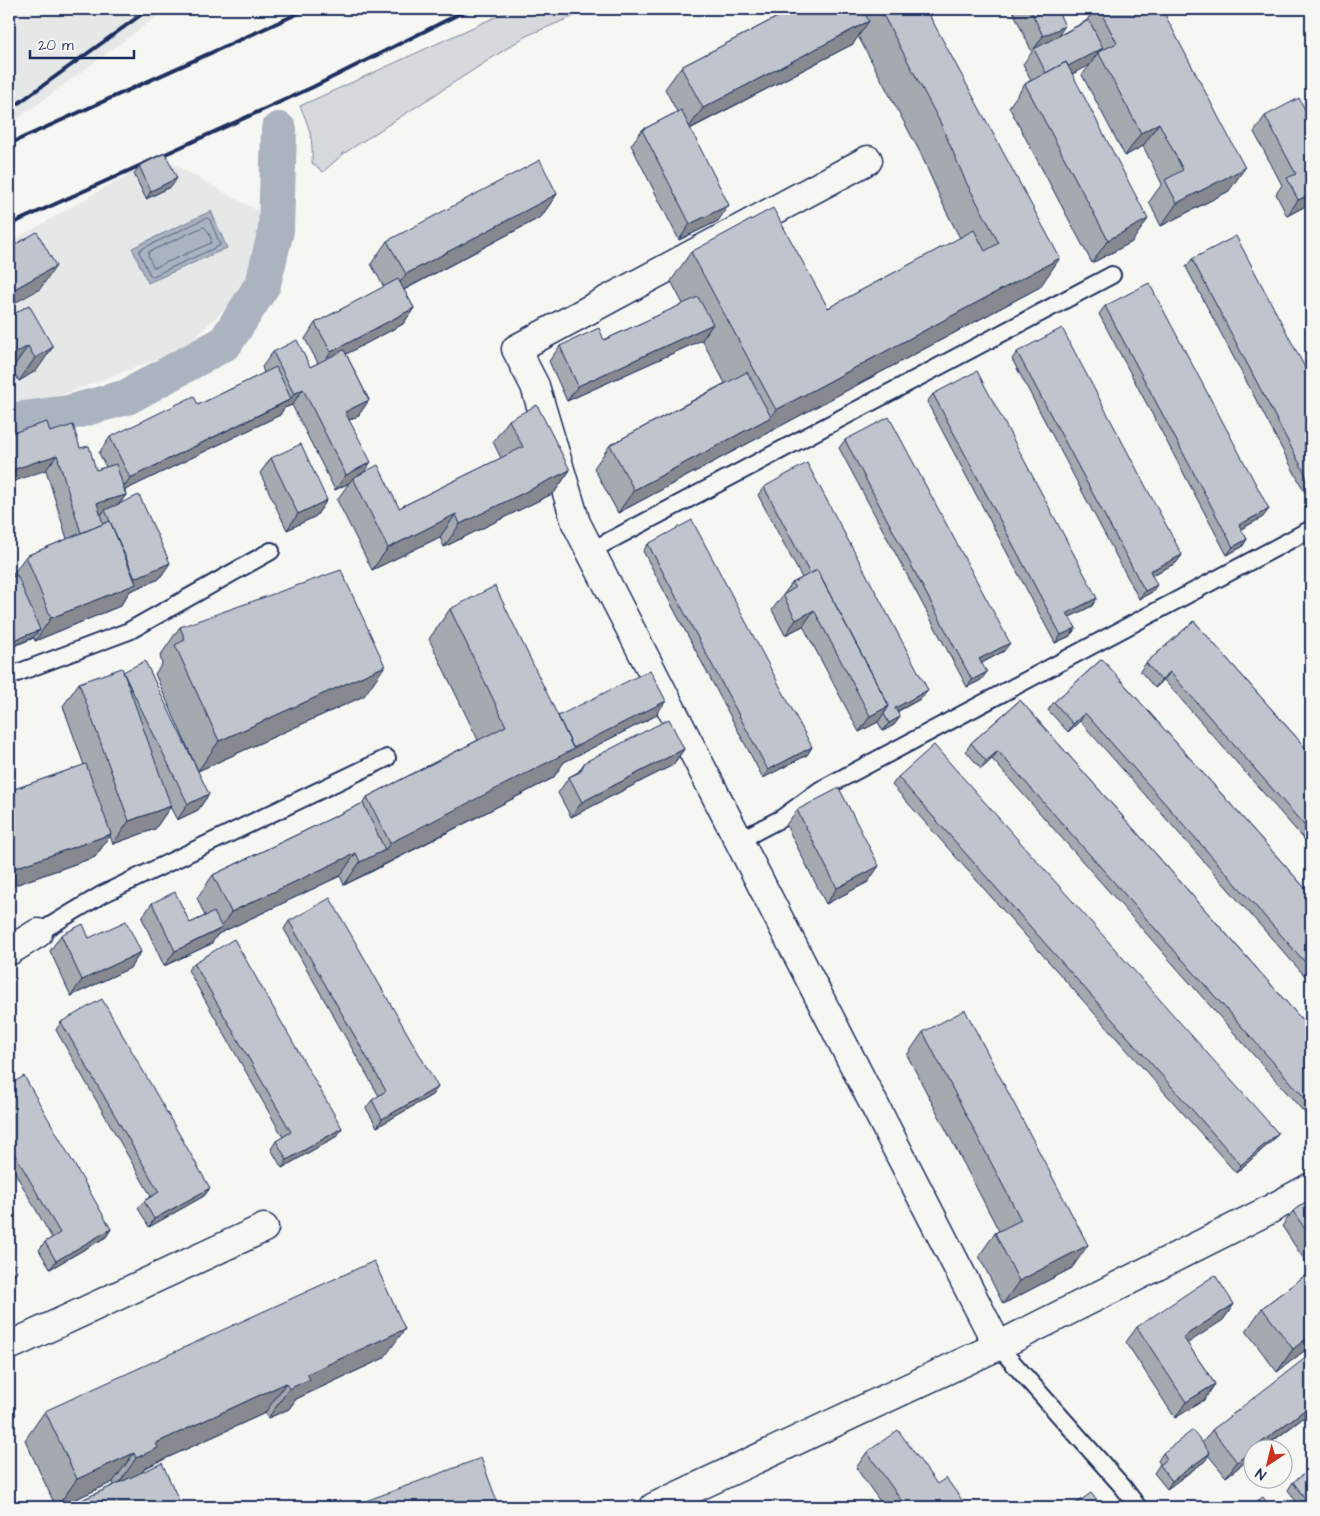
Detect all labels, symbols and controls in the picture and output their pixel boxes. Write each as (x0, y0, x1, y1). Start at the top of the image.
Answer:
scale bar (30, 28, 134, 60)
text: 20 m (38, 35, 74, 56)
north arrow (1242, 1438, 1292, 1488)
text: N (1252, 1463, 1270, 1485)

